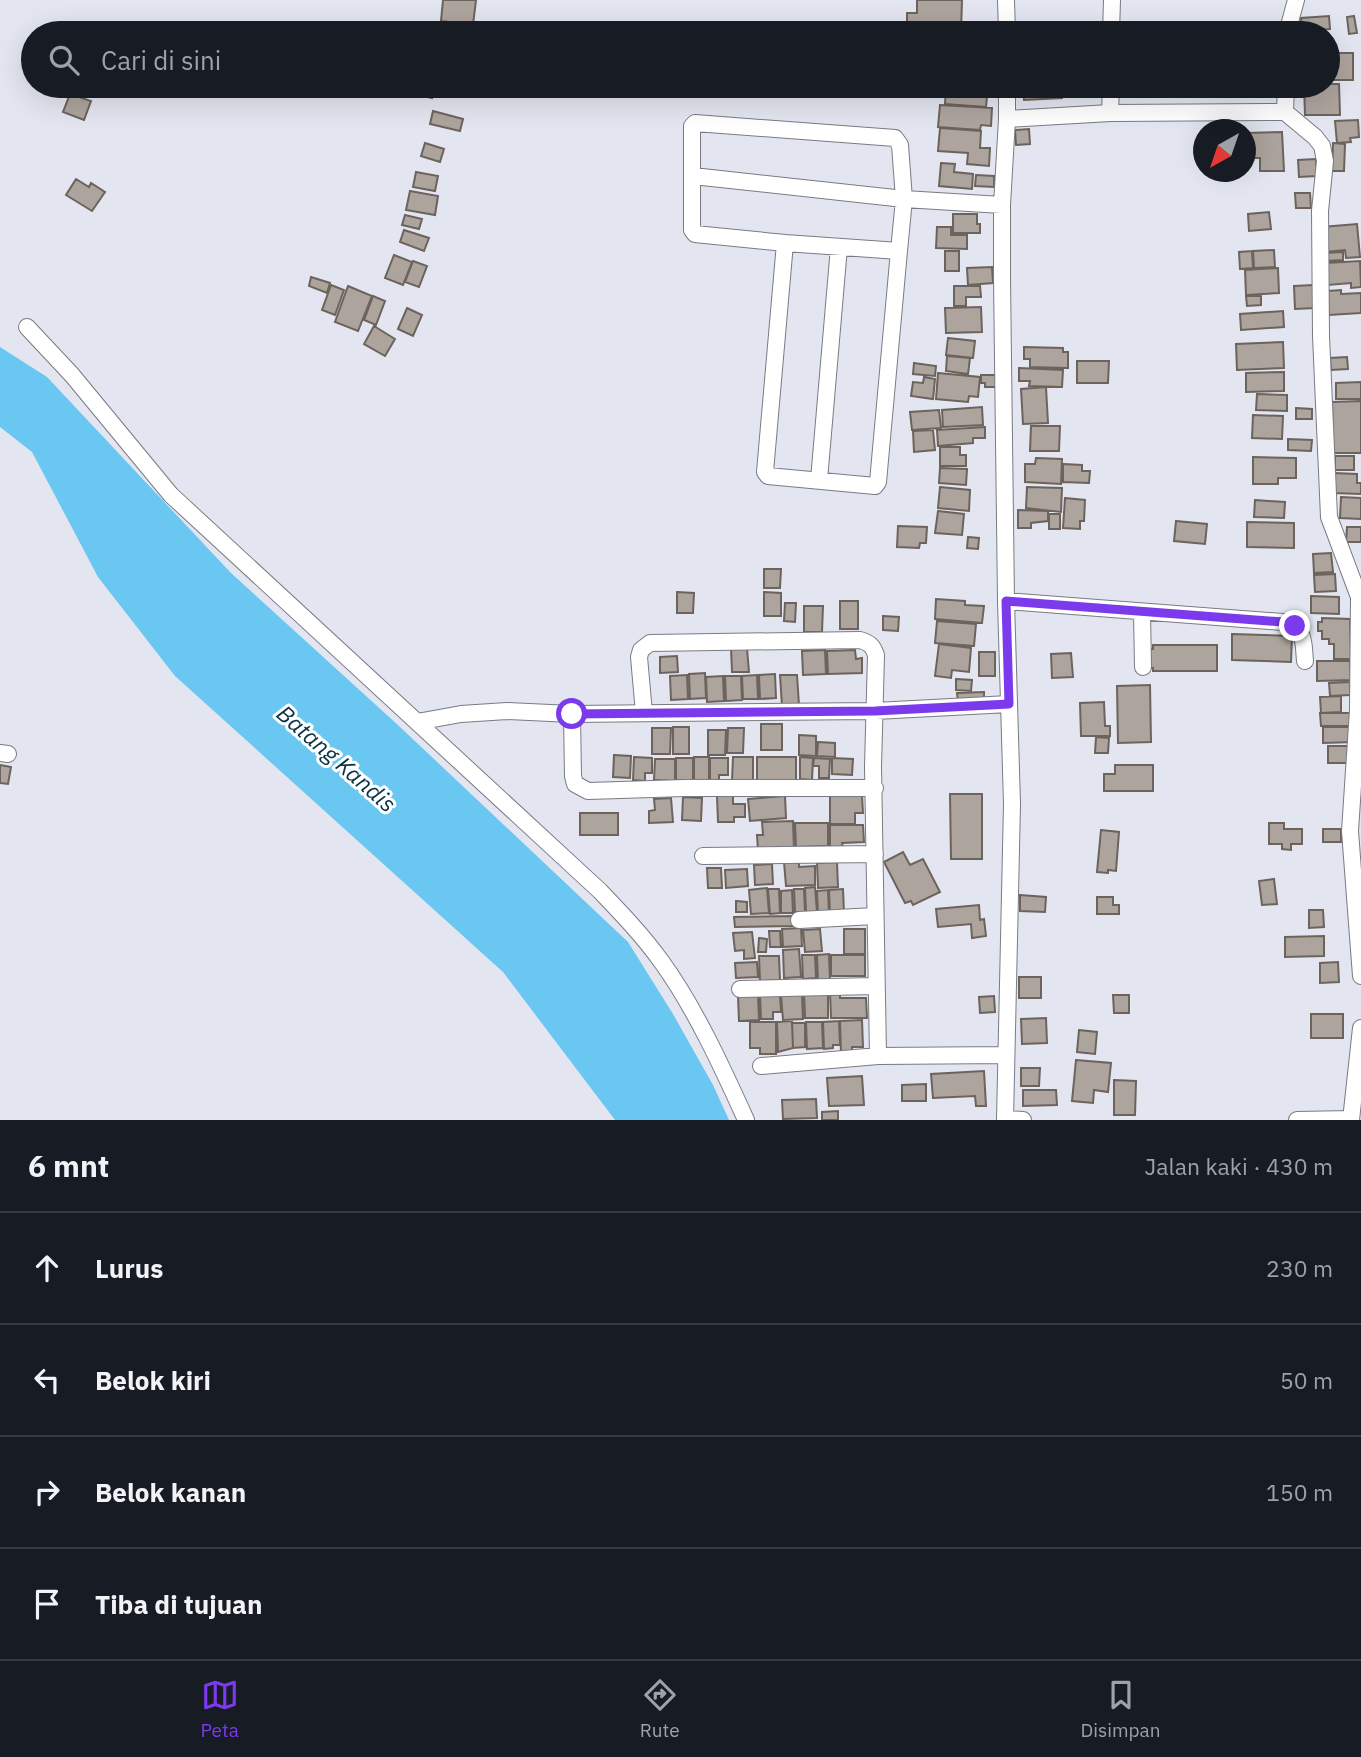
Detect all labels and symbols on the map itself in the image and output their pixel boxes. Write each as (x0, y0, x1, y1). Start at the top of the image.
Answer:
north arrow (1193, 119, 1256, 182)
route end (1279, 610, 1310, 641)
water label: Batang Kandis (271, 698, 403, 818)
route start (556, 698, 587, 729)

